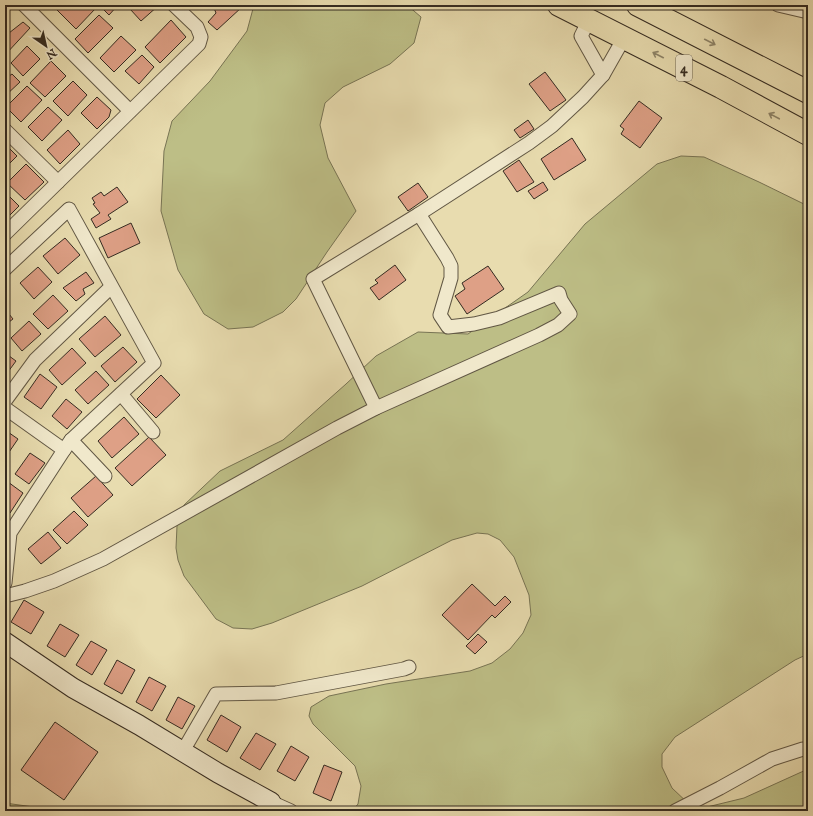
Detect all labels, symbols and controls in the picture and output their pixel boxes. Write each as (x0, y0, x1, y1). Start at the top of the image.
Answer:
north arrow (26, 26, 66, 66)
one-way arrow (704, 38, 716, 46)
text: N (43, 44, 60, 62)
one-way arrow (653, 51, 665, 59)
road number: 4 (676, 55, 692, 81)
one-way arrow (768, 111, 780, 119)

